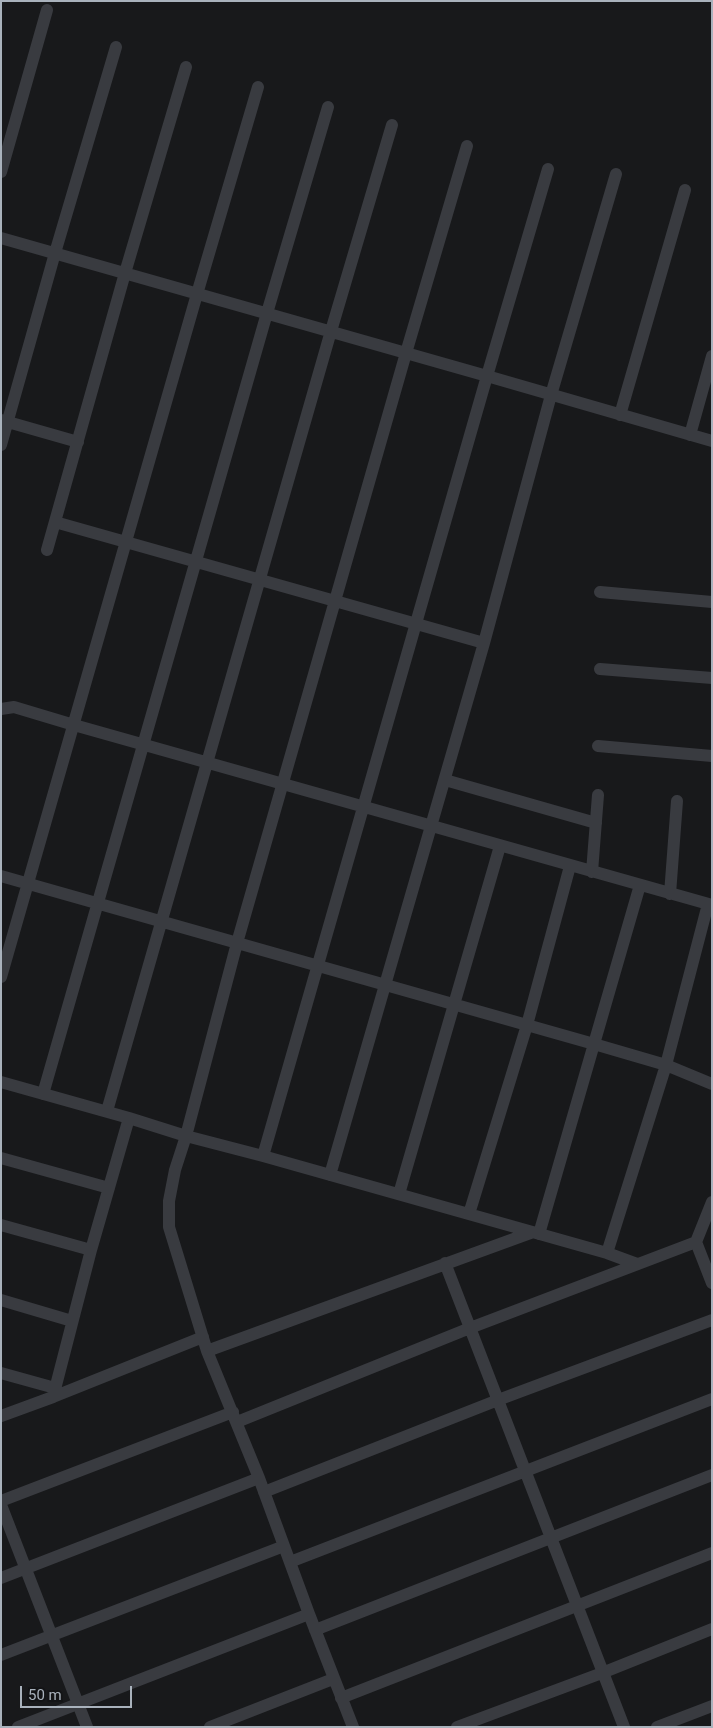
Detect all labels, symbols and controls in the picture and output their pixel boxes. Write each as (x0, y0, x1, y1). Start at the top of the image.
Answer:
scale bar (22, 1676, 135, 1708)
text: 50 m (28, 1686, 62, 1704)

